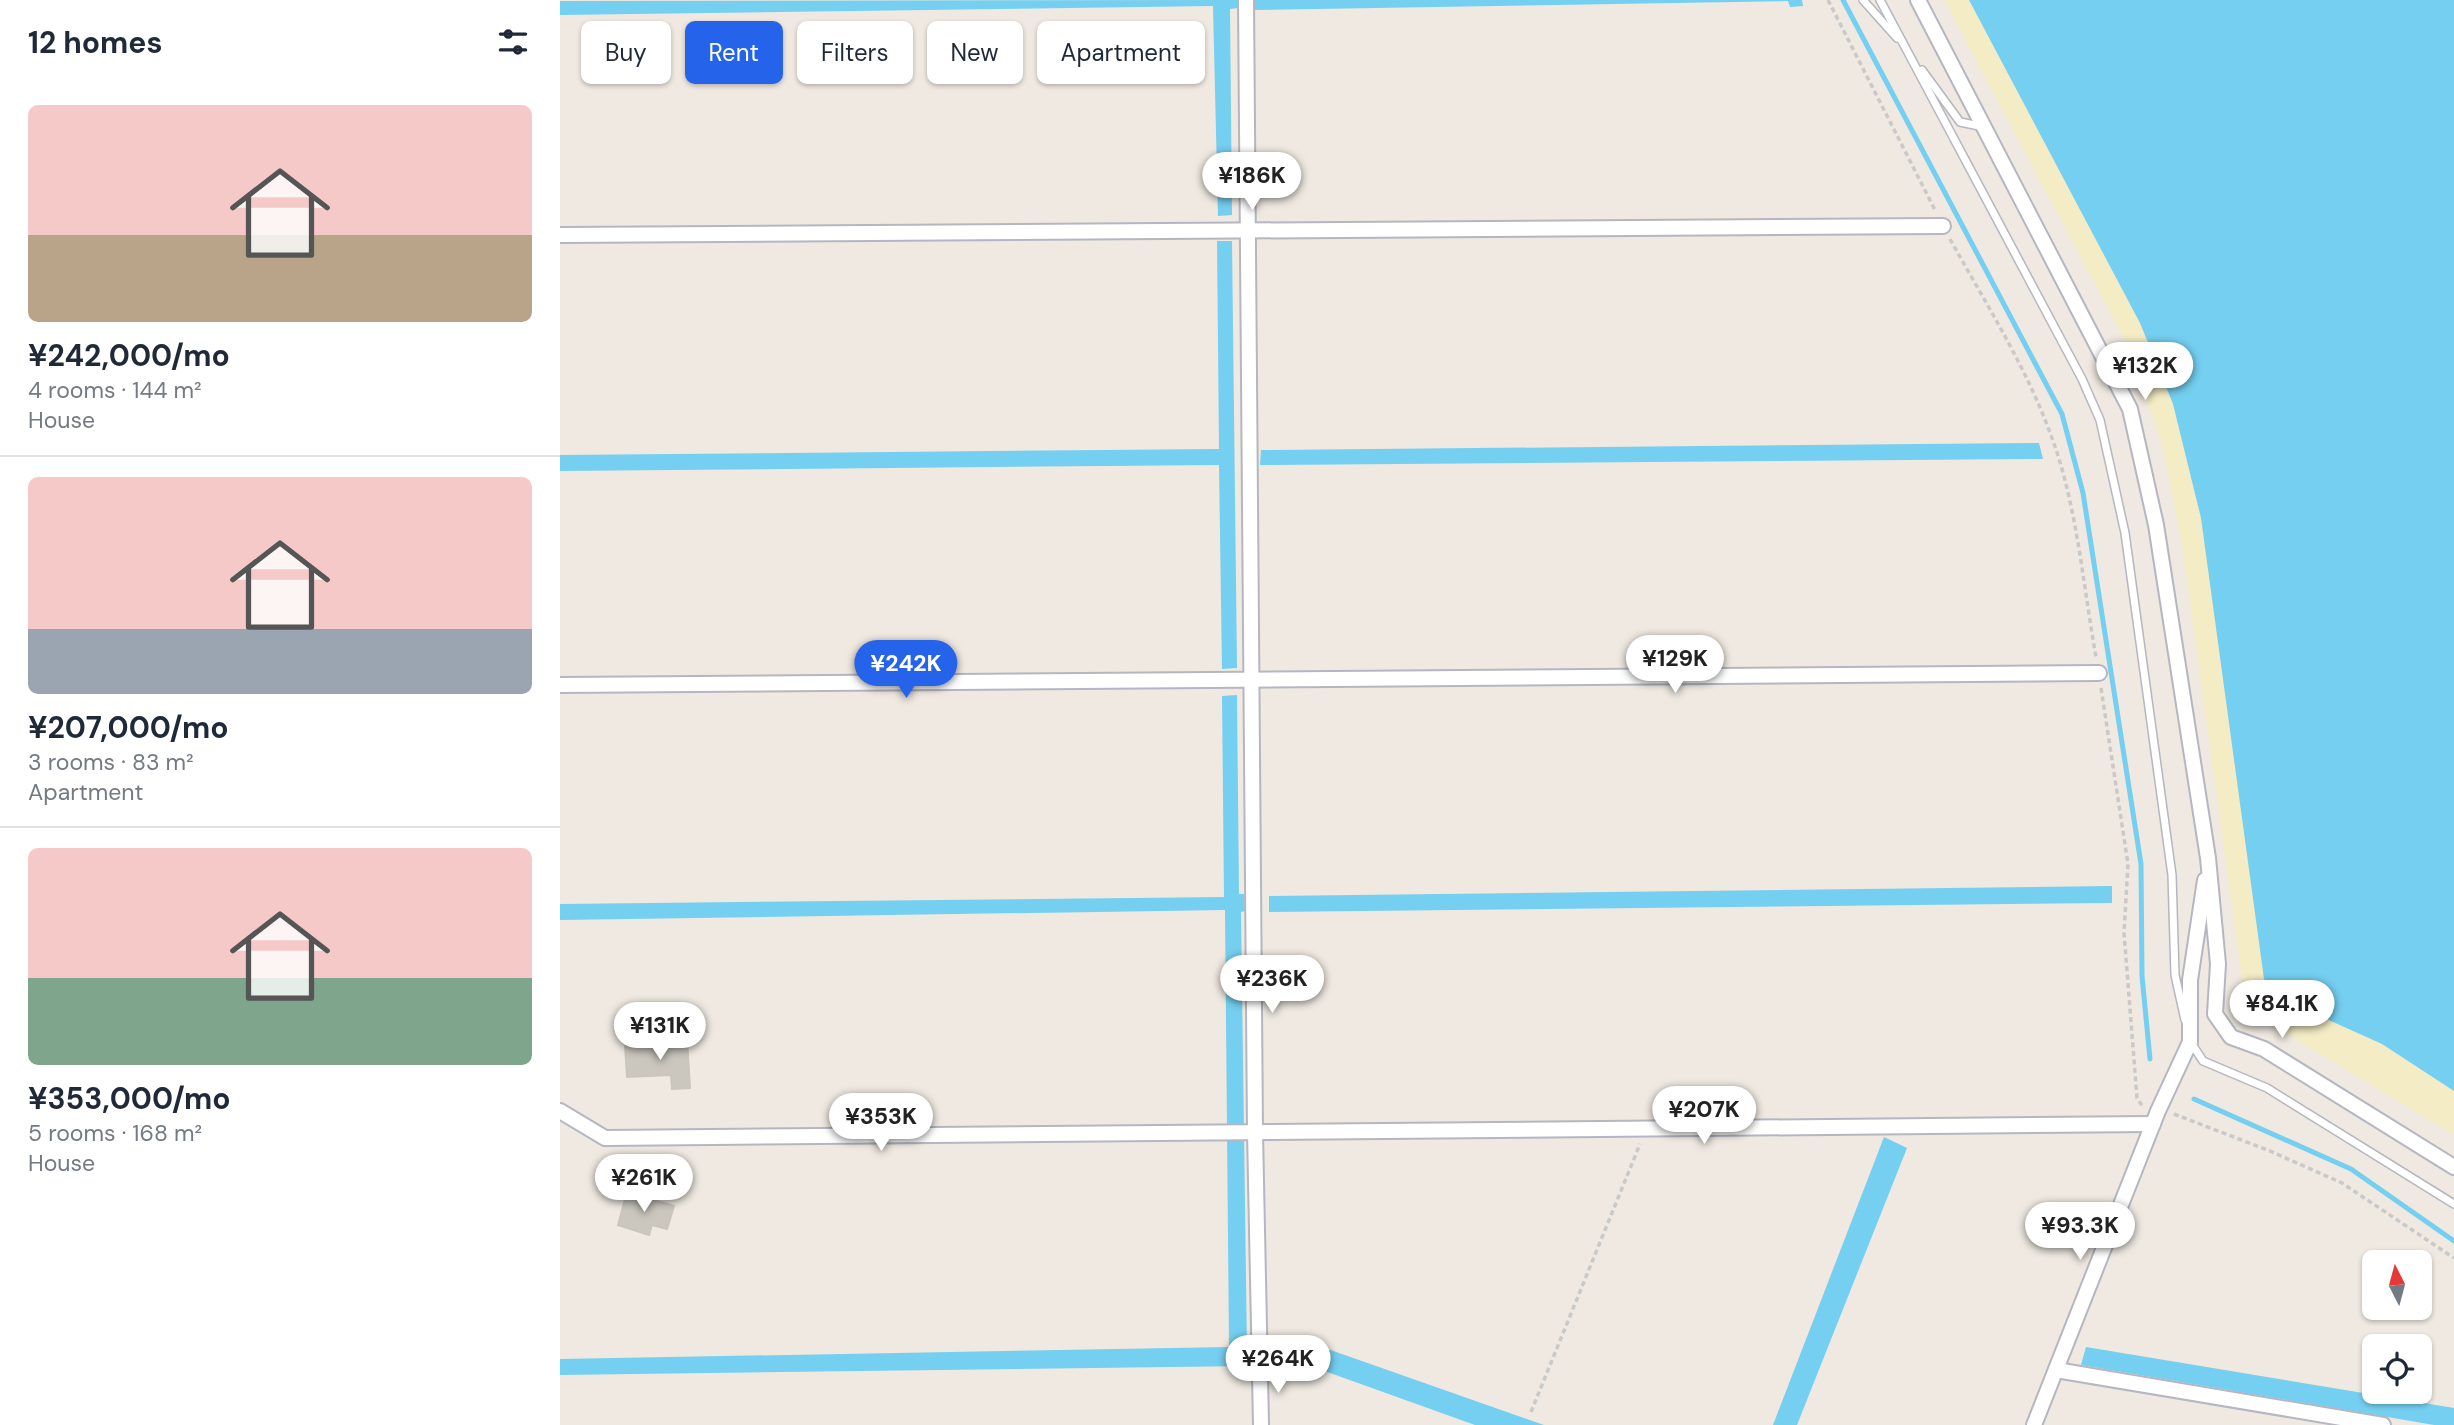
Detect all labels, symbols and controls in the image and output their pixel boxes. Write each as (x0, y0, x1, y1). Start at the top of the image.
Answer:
chip: Buy (581, 21, 671, 84)
chip: Rent (685, 21, 783, 84)
chip: Filters (797, 21, 913, 84)
chip: New (927, 21, 1023, 84)
chip: Apartment (1037, 21, 1205, 84)
text: 12 homes (28, 23, 162, 62)
icon: filters (494, 23, 532, 61)
icon: home (217, 150, 343, 276)
pin: ¥186K (1203, 152, 1301, 212)
text: ¥186K (1218, 160, 1286, 190)
text: ¥242,000/mo (28, 336, 230, 375)
pin: ¥132K (2096, 342, 2194, 402)
text: ¥132K (2112, 350, 2178, 380)
text: 4 rooms · 144 m² (28, 375, 202, 405)
text: House (28, 405, 95, 435)
icon: home (217, 522, 343, 648)
pin: ¥129K (1626, 636, 1724, 695)
pin: ¥242K (857, 640, 955, 700)
text: ¥129K (1642, 643, 1708, 673)
text: ¥242K (870, 648, 942, 678)
text: ¥207,000/mo (28, 708, 229, 747)
text: 3 rooms · 83 m² (28, 747, 194, 777)
text: Apartment (28, 777, 143, 807)
icon: home (217, 893, 343, 1019)
pin: ¥236K (1223, 956, 1321, 1015)
text: ¥236K (1236, 963, 1308, 993)
pin: ¥84.1K (2225, 981, 2339, 1040)
text: ¥84.1K (2246, 988, 2318, 1018)
pin: ¥131K (611, 1002, 709, 1062)
text: ¥131K (630, 1010, 690, 1040)
text: ¥353,000/mo (28, 1079, 231, 1118)
pin: ¥207K (1655, 1086, 1753, 1146)
pin: ¥353K (832, 1094, 930, 1153)
text: ¥207K (1668, 1094, 1740, 1124)
text: ¥353K (845, 1101, 917, 1131)
text: 5 rooms · 168 m² (28, 1118, 202, 1148)
text: House (28, 1148, 95, 1178)
pin: ¥261K (595, 1154, 693, 1214)
text: ¥261K (611, 1162, 677, 1192)
pin: ¥93.3K (2023, 1202, 2137, 1262)
text: ¥93.3K (2041, 1210, 2119, 1240)
north arrow (2362, 1250, 2432, 1320)
map controls (2362, 1250, 2432, 1404)
button: locate (2362, 1334, 2432, 1404)
pin: ¥264K (1229, 1336, 1327, 1395)
text: ¥264K (1242, 1343, 1314, 1373)

